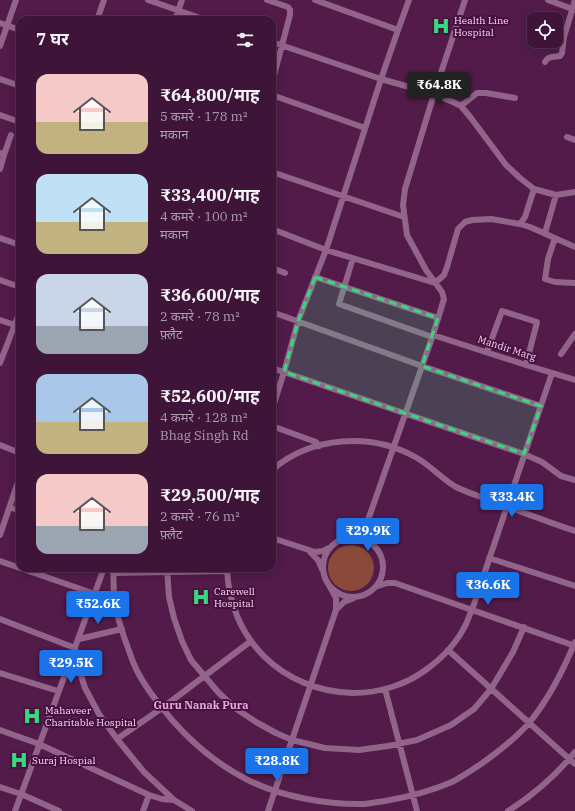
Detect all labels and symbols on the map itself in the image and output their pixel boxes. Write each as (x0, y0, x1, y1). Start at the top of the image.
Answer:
place label: Health Line Hospital (454, 14, 509, 39)
hospital icon: Health Line Hospital (431, 16, 451, 36)
pin: ₹64.8K (406, 72, 472, 106)
street label: Mandir Marg (476, 332, 538, 364)
pin: ₹33.4K (479, 484, 545, 518)
pin: ₹29.9K (335, 518, 401, 552)
pin: ₹36.6K (455, 572, 521, 606)
place label: Carewell Hospital (214, 585, 255, 610)
hospital icon: Carewell Hospital (191, 587, 211, 607)
pin: ₹52.6K (65, 591, 131, 625)
pin: ₹29.5K (38, 650, 104, 684)
district label: Guru Nanak Pura (154, 698, 248, 712)
place label: Mahaveer Charitable Hospital (45, 704, 136, 729)
hospital icon: Mahaveer Charitable Hospital (22, 706, 42, 726)
pin: ₹28.8K (244, 748, 310, 782)
hospital icon: Suraj Hospial (9, 750, 29, 770)
place label: Suraj Hospial (32, 754, 95, 767)

